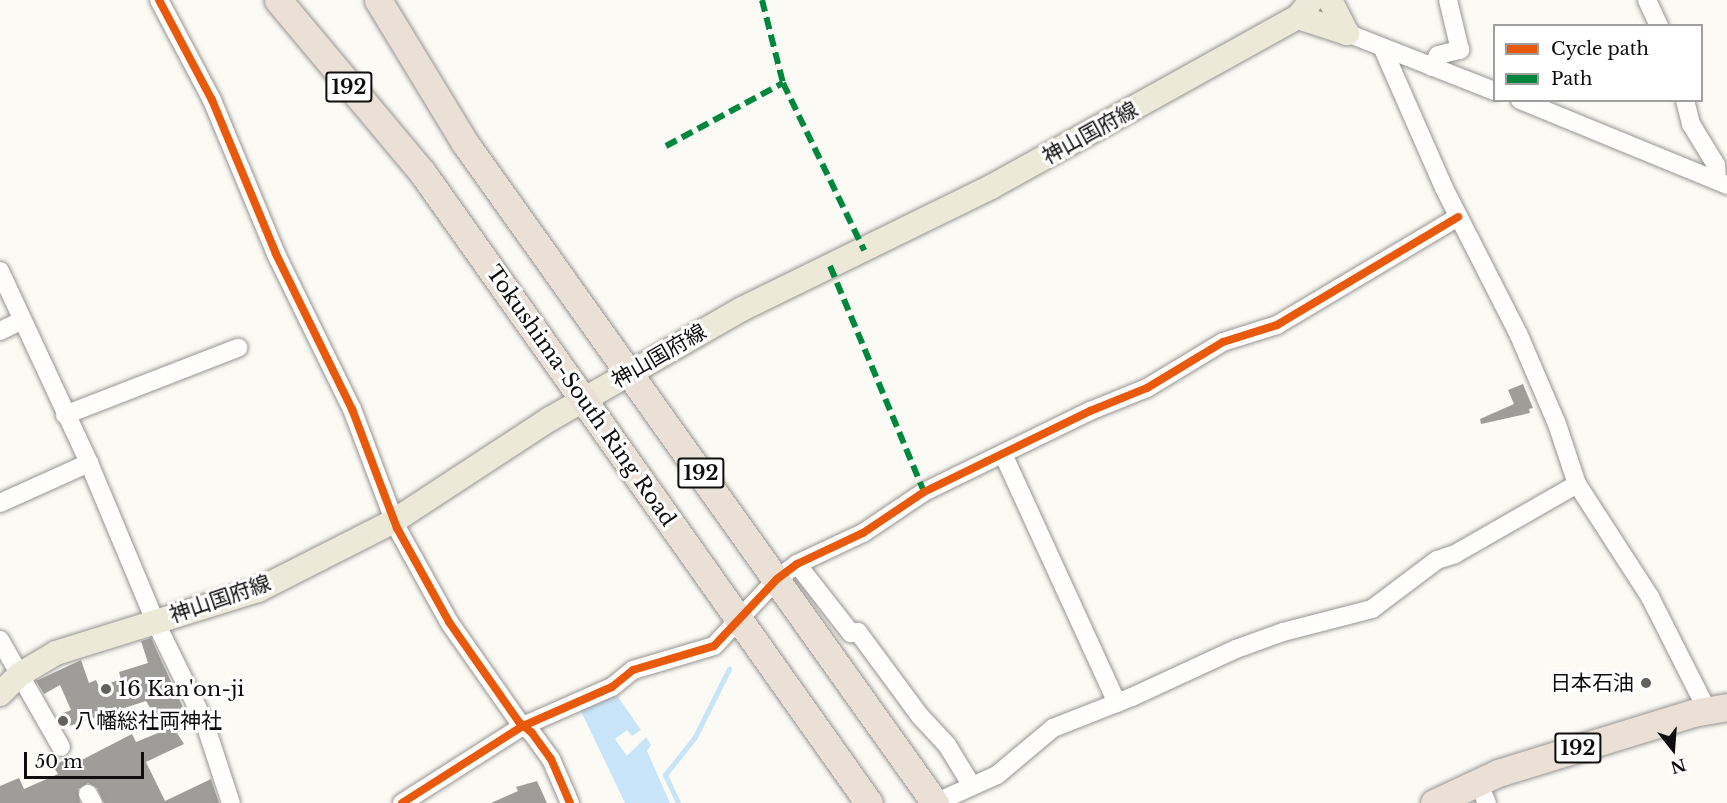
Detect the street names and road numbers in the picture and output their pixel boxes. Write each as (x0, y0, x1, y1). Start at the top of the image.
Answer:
road number: 192 (325, 70, 373, 104)
street label: 神山国府線 (1038, 97, 1142, 169)
street label: Tokushima-South Ring Road (481, 261, 681, 531)
street label: 神山国府線 (607, 319, 711, 393)
road number: 192 (677, 456, 725, 490)
street label: 神山国府線 (166, 570, 274, 628)
road number: 192 (1554, 731, 1602, 765)

